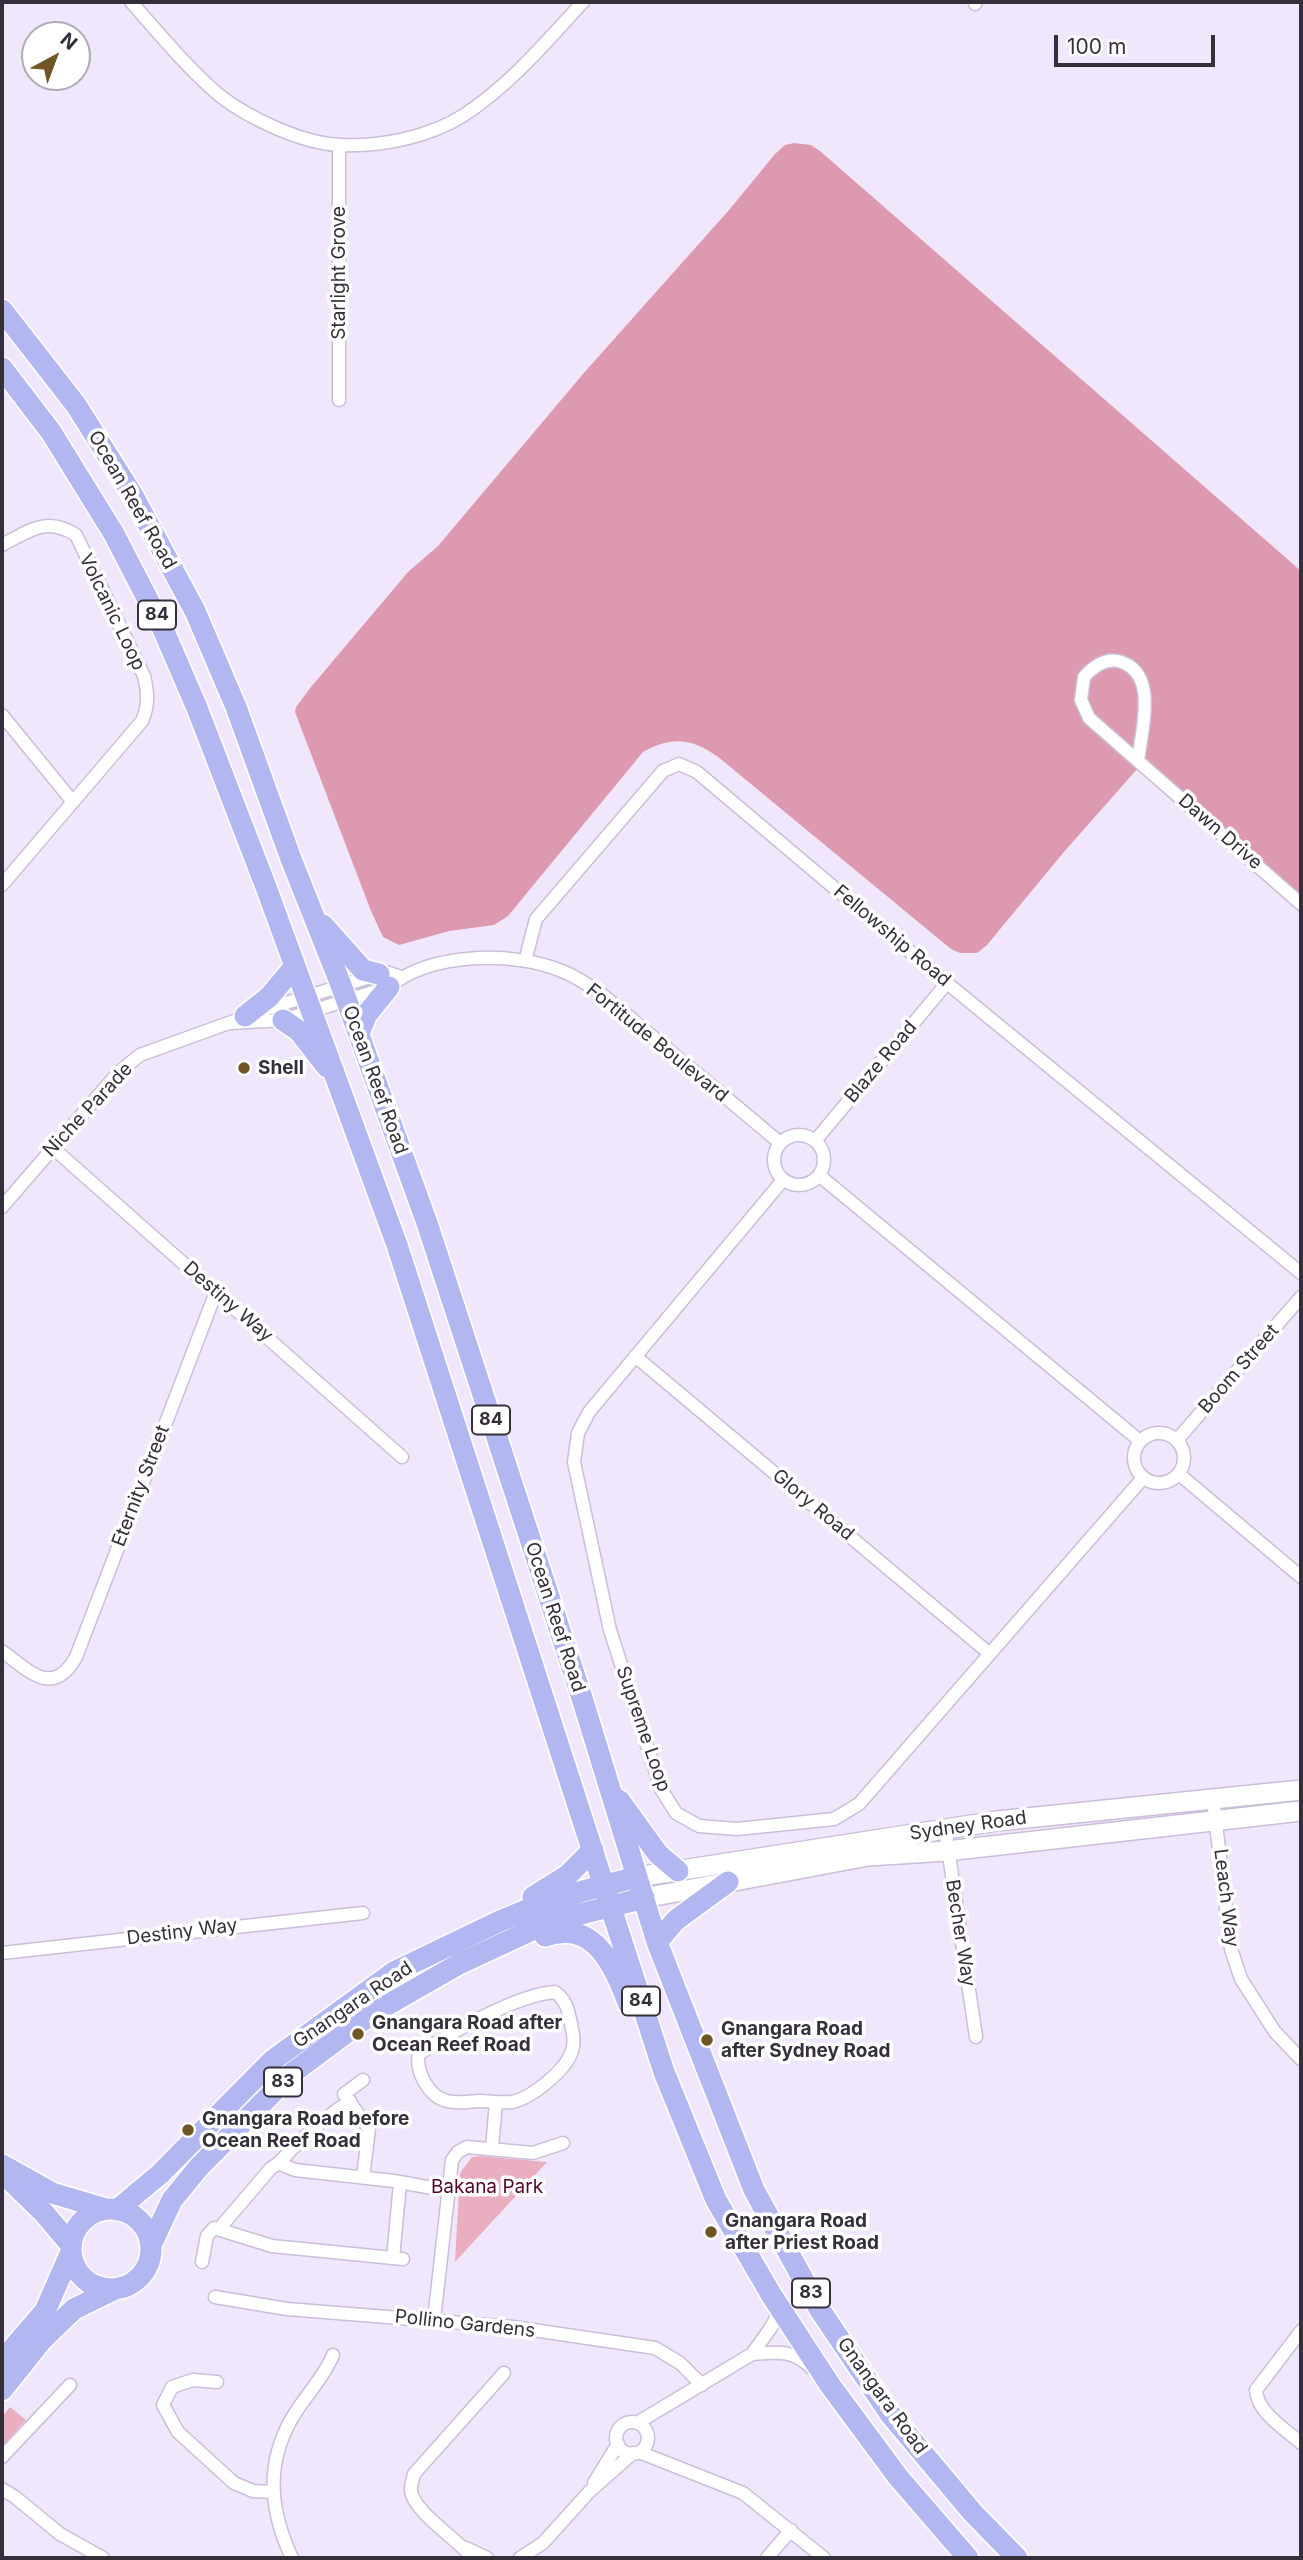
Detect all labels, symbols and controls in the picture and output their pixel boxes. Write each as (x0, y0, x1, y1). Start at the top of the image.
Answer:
north arrow (21, 21, 91, 91)
scale bar (1058, 21, 1219, 65)
text: N (56, 28, 82, 55)
text: 100 m (1067, 34, 1126, 59)
street label: Starlight Grove (328, 206, 350, 340)
street label: Ocean Reef Road (83, 427, 181, 573)
street label: Volcanic Loop (74, 550, 150, 674)
road number: 84 (138, 600, 176, 630)
street label: Dawn Drive (1173, 789, 1267, 875)
street label: Fellowship Road (829, 880, 955, 992)
street label: Fortitude Boulevard (582, 979, 732, 1107)
street label: Ocean Reef Road (338, 1003, 412, 1157)
street label: Blaze Road (840, 1016, 922, 1108)
place label: Shell (258, 1057, 304, 1079)
street label: Niche Parade (38, 1058, 138, 1162)
marker: Shell (236, 1060, 252, 1076)
street label: Destiny Way (178, 1257, 278, 1347)
street label: Boom Street (1194, 1320, 1284, 1418)
road number: 84 (472, 1406, 510, 1434)
street label: Eternity Street (107, 1422, 175, 1550)
street label: Glory Road (768, 1464, 858, 1546)
street label: Ocean Reef Road (520, 1539, 590, 1695)
street label: Supreme Loop (611, 1663, 675, 1795)
street label: Sydney Road (908, 1807, 1028, 1845)
street label: Leach Way (1209, 1848, 1243, 1948)
street label: Becher Way (940, 1878, 980, 1988)
street label: Destiny Way (125, 1914, 239, 1950)
street label: Gnangara Road (289, 1957, 417, 2053)
road number: 84 (622, 1986, 660, 2015)
place label: Gnangara Road after Ocean Reef Road (372, 2012, 562, 2056)
place label: Gnangara Road after Sydney Road (721, 2018, 891, 2062)
marker: Gnangara Road after Ocean Reef Road (350, 2026, 366, 2042)
marker: Gnangara Road after Sydney Road (699, 2032, 715, 2048)
road number: 83 (264, 2068, 302, 2096)
place label: Gnangara Road before Ocean Reef Road (202, 2108, 409, 2152)
marker: Gnangara Road before Ocean Reef Road (180, 2122, 196, 2138)
park label: Bakana Park (431, 2176, 543, 2198)
place label: Gnangara Road after Priest Road (725, 2210, 879, 2254)
marker: Gnangara Road after Priest Road (703, 2224, 719, 2240)
road number: 83 (792, 2278, 830, 2308)
street label: Pollino Gardens (394, 2305, 536, 2343)
street label: Gnangara Road (832, 2333, 932, 2459)

